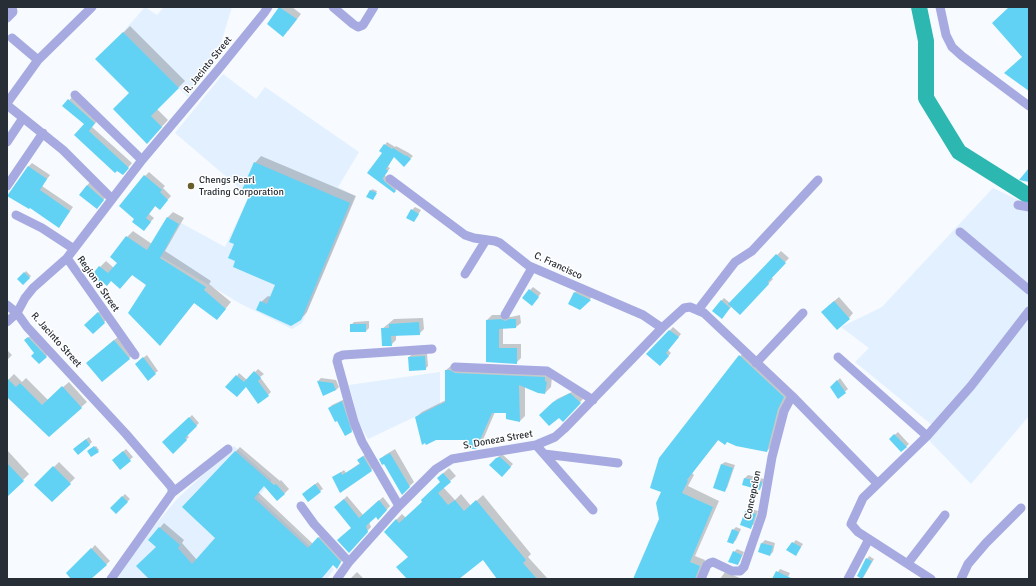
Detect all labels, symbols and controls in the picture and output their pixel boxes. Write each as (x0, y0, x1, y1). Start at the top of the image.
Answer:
street label: R. Jacinto Street (181, 34, 235, 96)
place label: Chengs Pearl Trading Corporation (199, 174, 284, 198)
marker: Chengs Pearl Trading Corporation (186, 181, 196, 191)
street label: C. Francisco (532, 250, 584, 282)
street label: Region 8 Street (74, 254, 122, 314)
street label: R. Jacinto Street (28, 310, 84, 370)
street label: S. Doneza Street (462, 428, 534, 452)
street label: Concepcion (742, 469, 764, 521)

